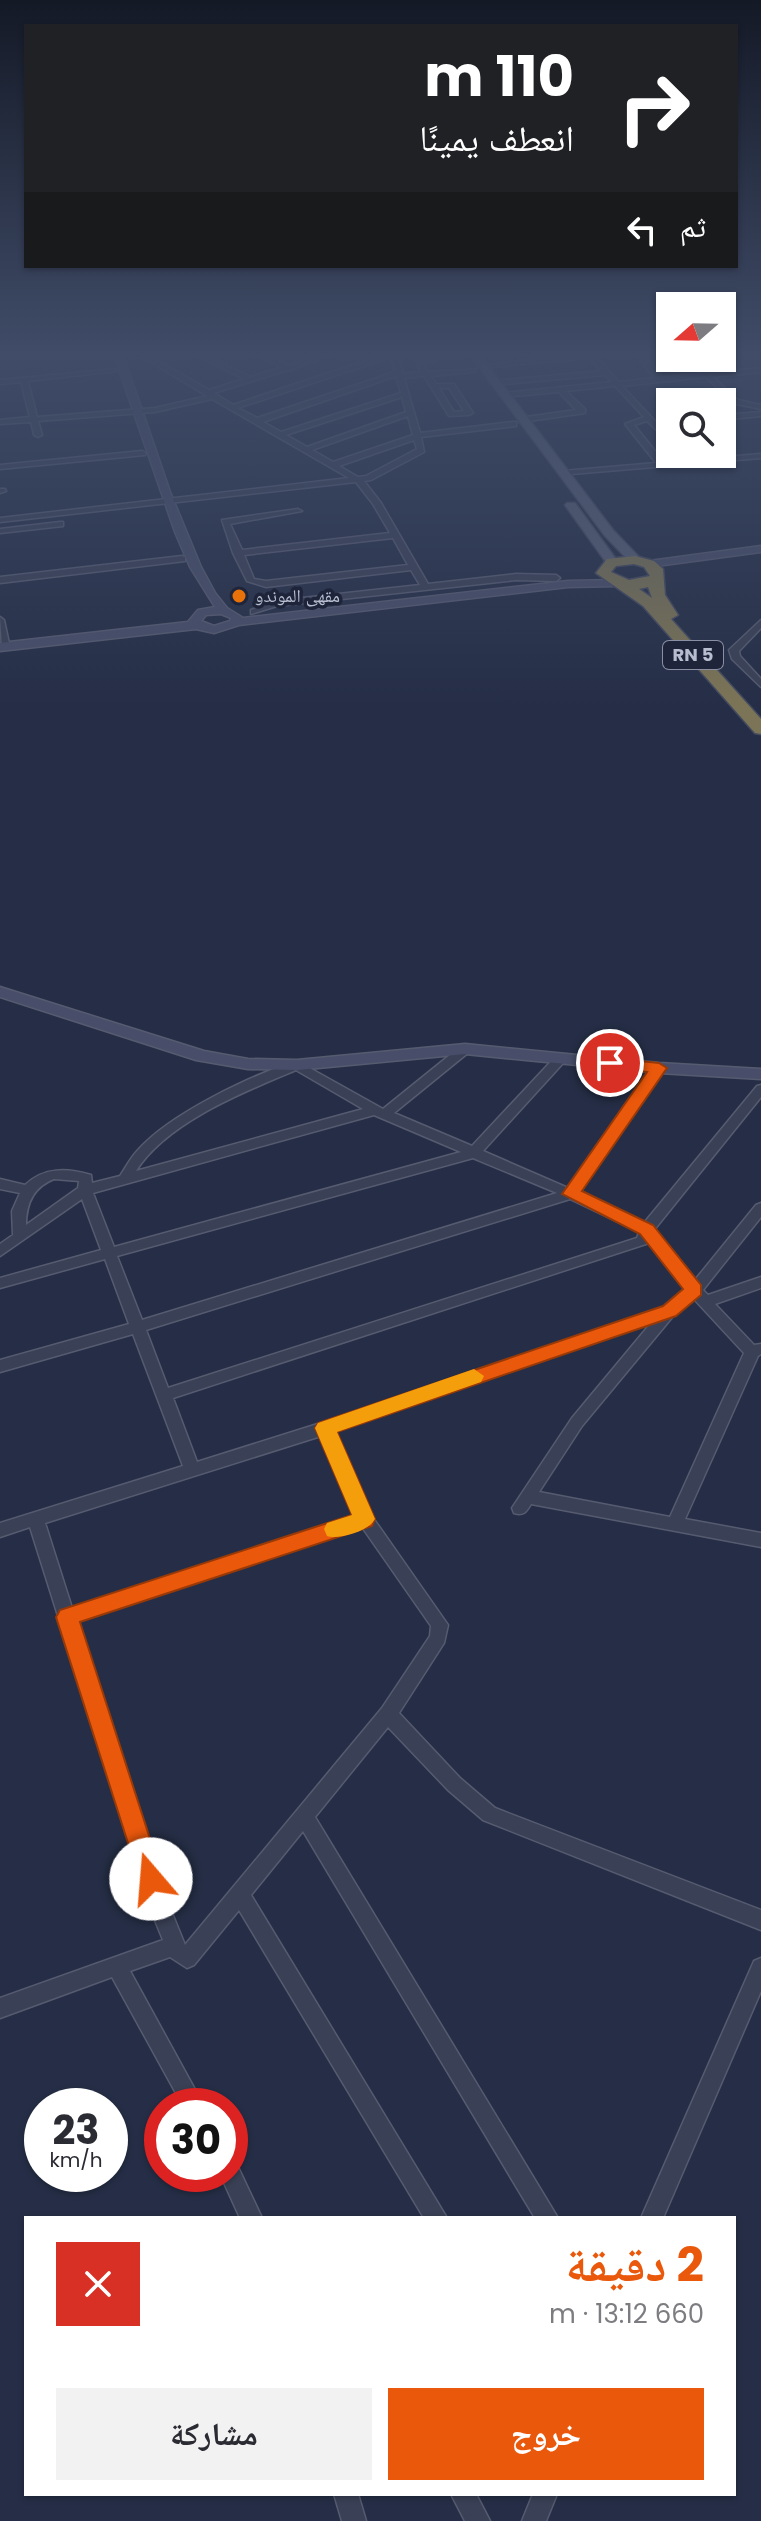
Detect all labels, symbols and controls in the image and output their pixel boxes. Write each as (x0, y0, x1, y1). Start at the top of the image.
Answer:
text: 110 m (424, 37, 574, 116)
icon: right (602, 56, 706, 160)
text: انعطف يمينًا (419, 113, 574, 164)
text: ثم (680, 205, 706, 248)
icon: left (620, 208, 664, 252)
north arrow (656, 292, 736, 372)
map controls (656, 292, 736, 468)
button: search (656, 388, 736, 468)
place label: مقهى الموندو (255, 583, 340, 608)
marker: مقهى الموندو (230, 587, 248, 605)
road number: RN 5 (663, 641, 723, 669)
pin (576, 1029, 644, 1097)
icon: arrive (588, 1041, 632, 1085)
position arrow (109, 1837, 193, 1921)
speed limit sign: 30 (144, 2088, 248, 2192)
text: 23 (52, 2102, 100, 2158)
text: km/h (49, 2146, 103, 2174)
text: 2 دقيقة (566, 2231, 704, 2298)
button: close (56, 2242, 140, 2326)
text: 660 m · 13:12 (549, 2296, 704, 2332)
button: مشاركة (56, 2388, 372, 2480)
button: خروج (388, 2388, 704, 2480)

